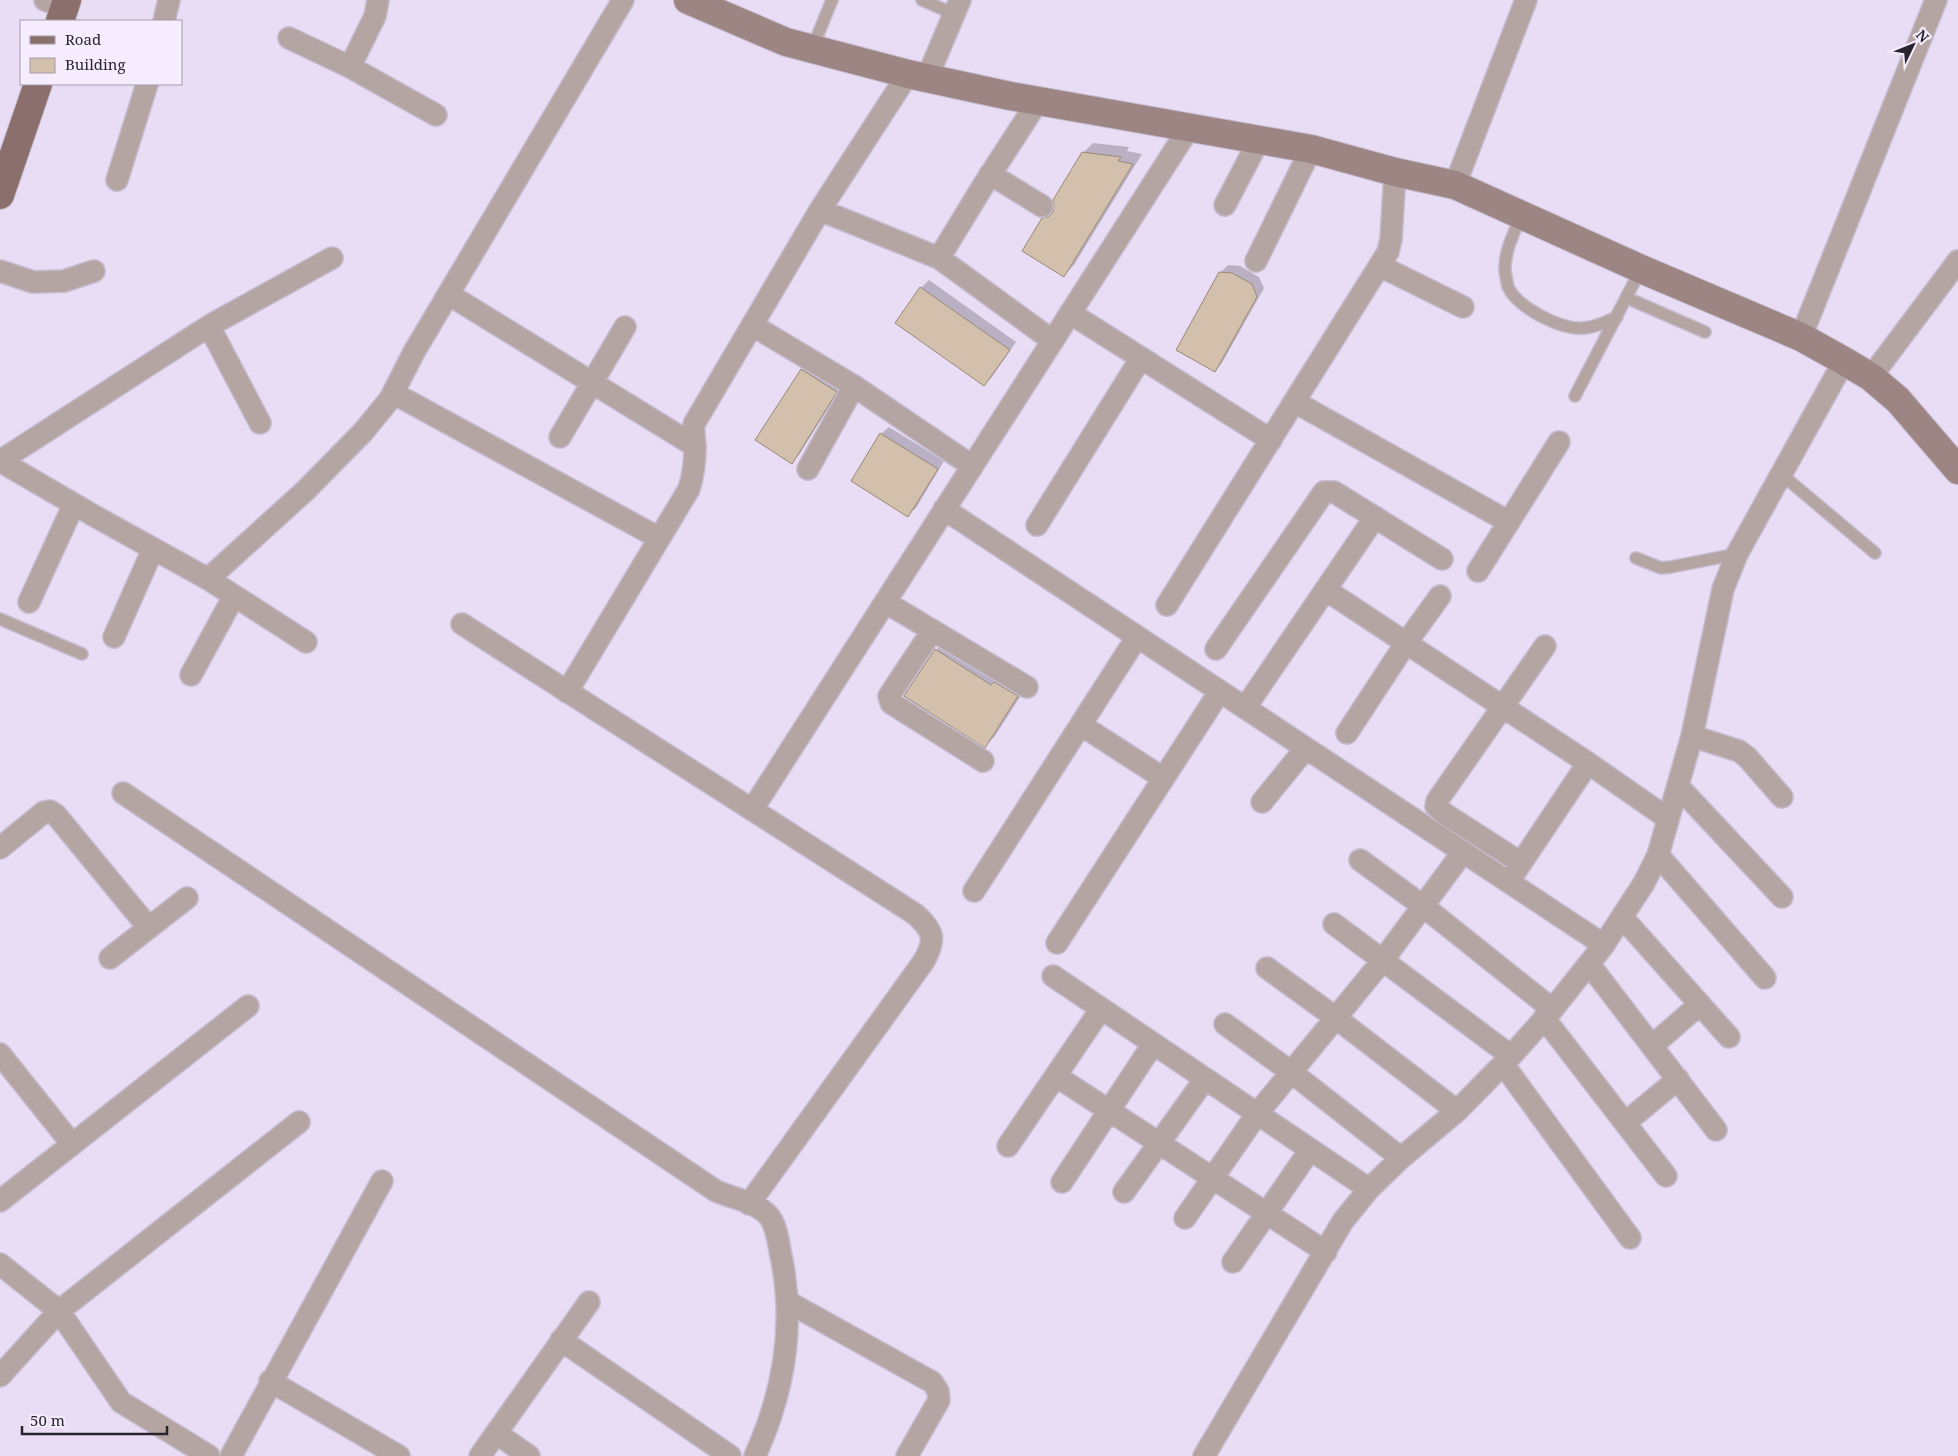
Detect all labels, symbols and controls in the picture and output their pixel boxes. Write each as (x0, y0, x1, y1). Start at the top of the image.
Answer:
legend (20, 20, 182, 85)
north arrow (1888, 20, 1938, 70)
text: N (1912, 25, 1934, 46)
text: Road (65, 29, 101, 49)
text: Building (65, 54, 126, 74)
scale bar (22, 1404, 168, 1436)
text: 50 m (30, 1410, 65, 1430)

